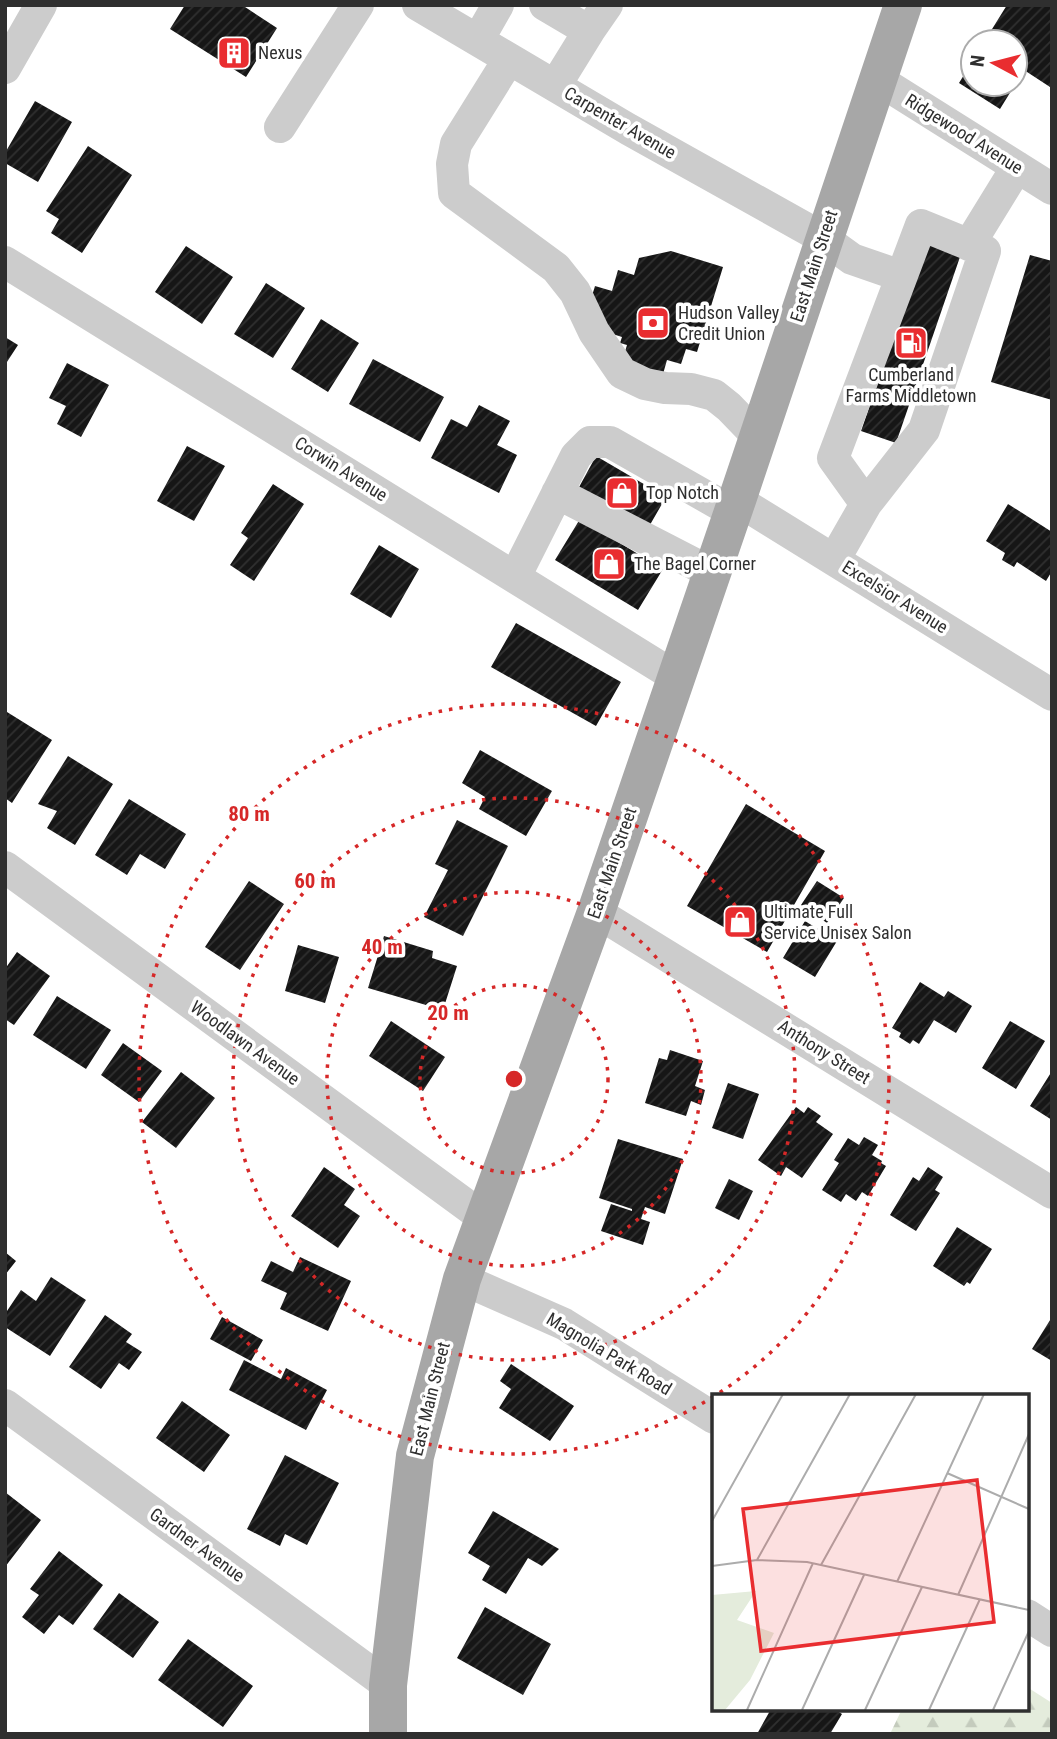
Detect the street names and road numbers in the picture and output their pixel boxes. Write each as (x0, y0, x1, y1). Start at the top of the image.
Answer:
street label: Carpenter Avenue (561, 82, 680, 163)
street label: Ridgewood Avenue (902, 89, 1027, 178)
street label: East Main Street (786, 207, 842, 325)
street label: Corwin Avenue (291, 432, 392, 505)
street label: Excelsior Avenue (839, 556, 952, 637)
street label: East Main Street (583, 804, 640, 921)
street label: Woodlawn Avenue (187, 996, 304, 1089)
street label: Anthony Street (774, 1015, 874, 1088)
street label: Magnolia Park Road (543, 1308, 676, 1399)
street label: East Main Street (405, 1340, 454, 1458)
street label: Gardner Avenue (146, 1503, 249, 1586)

